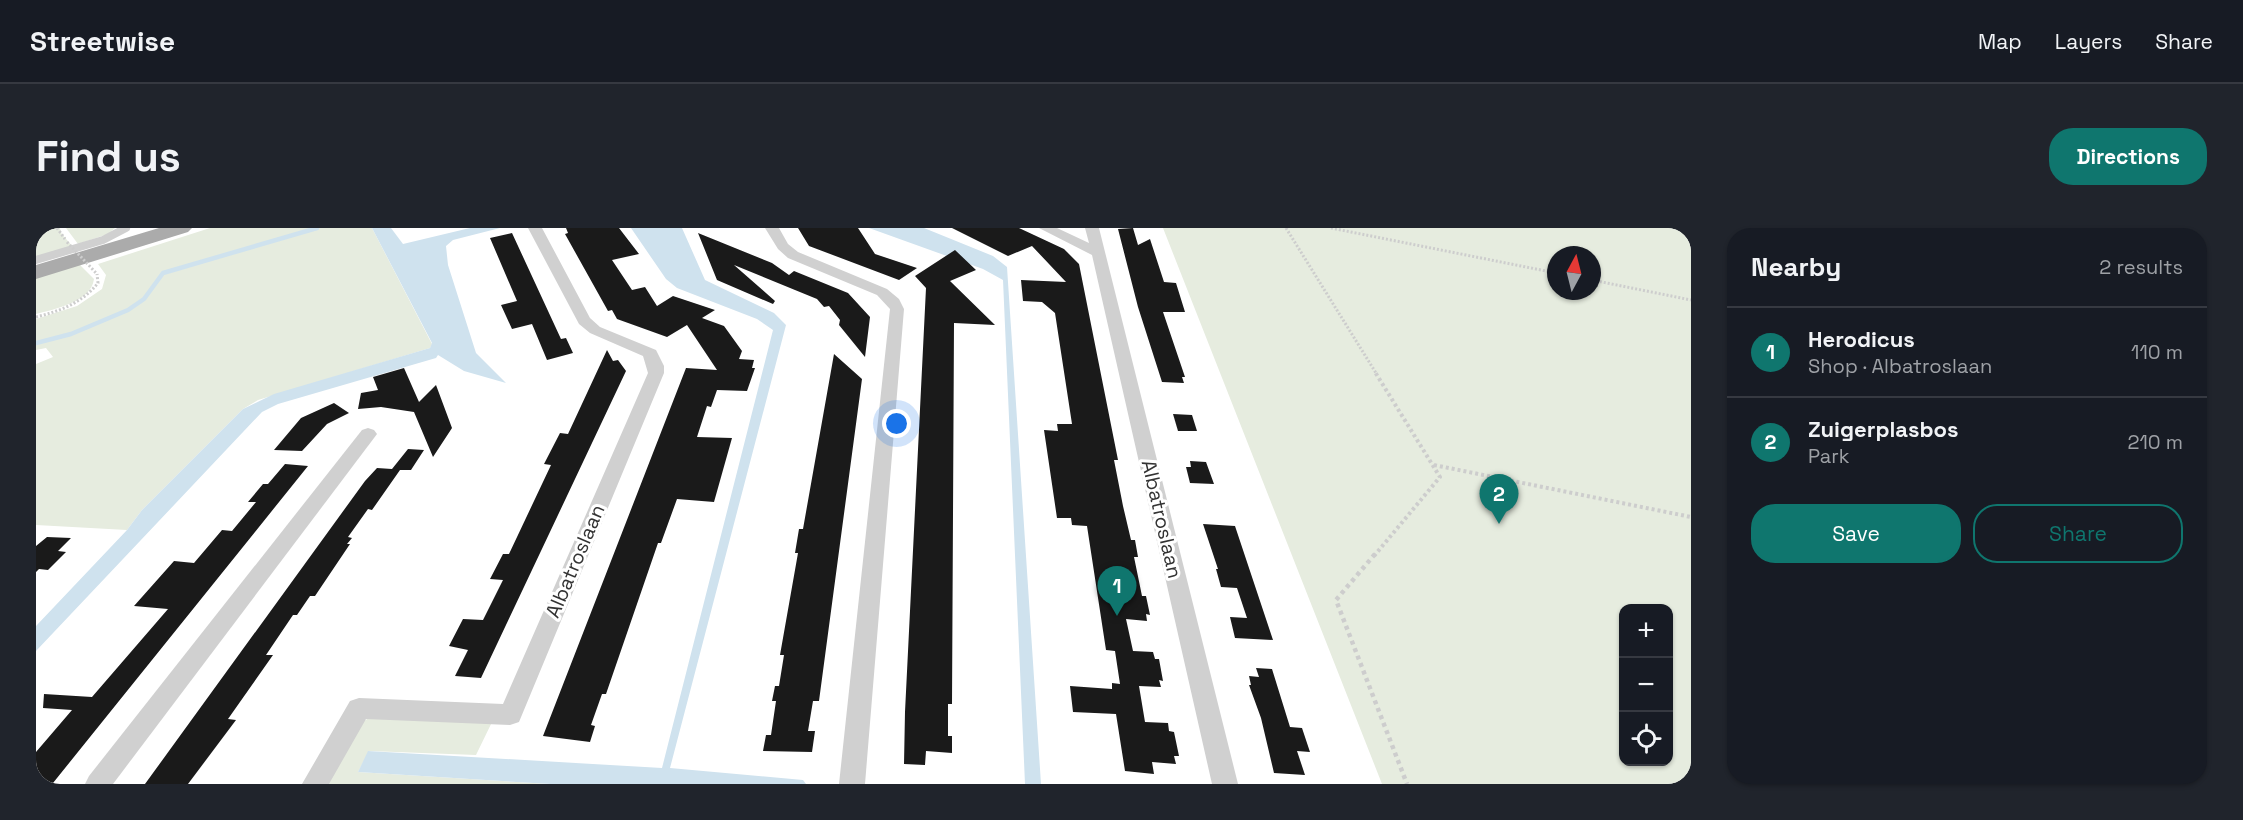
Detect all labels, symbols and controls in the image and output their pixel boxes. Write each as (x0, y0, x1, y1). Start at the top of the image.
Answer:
text: Streetwise (30, 23, 175, 59)
text: Map (1978, 28, 2022, 55)
text: Layers (2055, 28, 2122, 55)
text: Share (2155, 28, 2213, 55)
button: Directions (2049, 128, 2207, 185)
text: Find us (36, 130, 181, 183)
north arrow (1547, 246, 1601, 300)
text: Nearby (1751, 250, 1841, 284)
text: 2 results (2099, 254, 2183, 280)
text: Herodicus (1808, 325, 1915, 353)
text: 1 (1766, 339, 1775, 365)
text: 110 m (2131, 339, 2183, 365)
text: Shop · Albatroslaan (1808, 353, 1992, 379)
your location (882, 409, 911, 438)
text: Zuigerplasbos (1808, 415, 1958, 443)
text: 2 (1765, 429, 1776, 455)
text: 210 m (2127, 429, 2183, 455)
text: Park (1808, 443, 1850, 469)
street label: Albatroslaan (1136, 457, 1188, 581)
pin: 2 (1480, 474, 1518, 524)
street label: Albatroslaan (539, 500, 611, 622)
button: Save (1751, 504, 1961, 563)
button: Share (1973, 504, 2183, 563)
pin: 1 (1098, 566, 1136, 616)
map controls (1619, 604, 1673, 766)
button: + (1619, 604, 1673, 658)
button: − (1619, 658, 1673, 712)
button: locate (1619, 712, 1673, 766)

